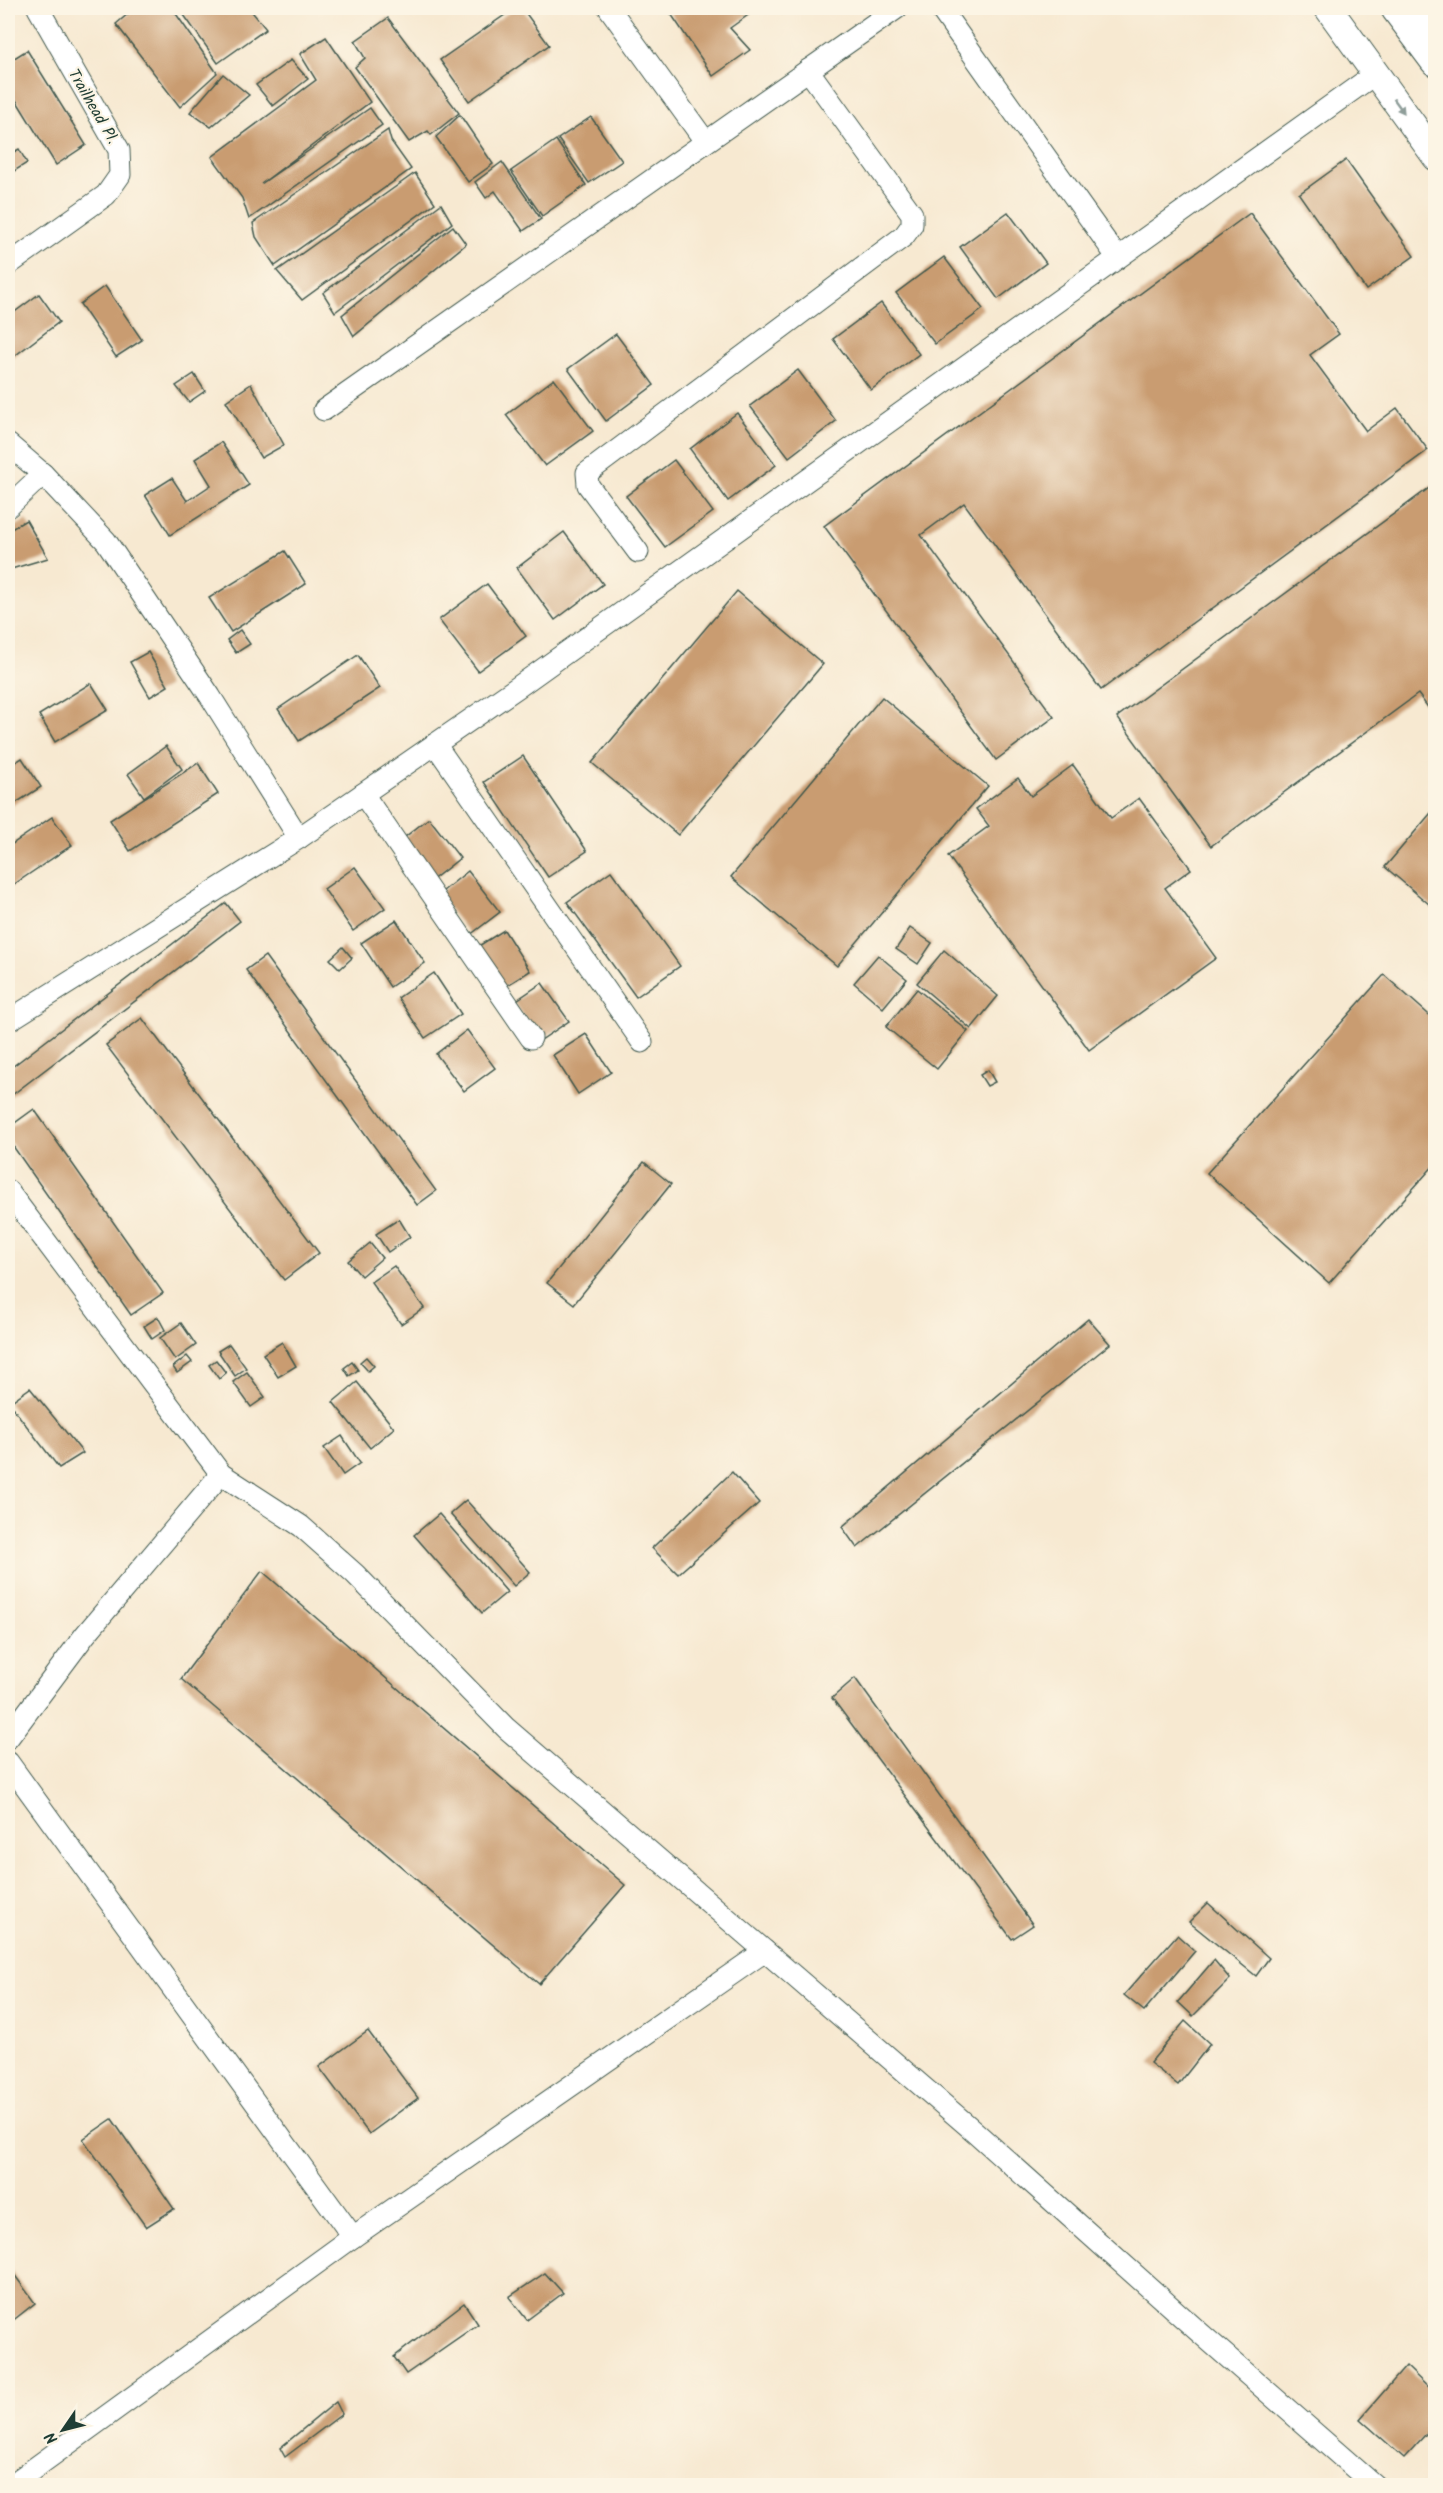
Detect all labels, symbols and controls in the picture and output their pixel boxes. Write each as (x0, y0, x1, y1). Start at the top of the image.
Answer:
street label: Trailhead Pl. (61, 64, 124, 149)
one-way arrow (1393, 98, 1405, 114)
north arrow (33, 2400, 93, 2460)
text: N (39, 2426, 65, 2449)

